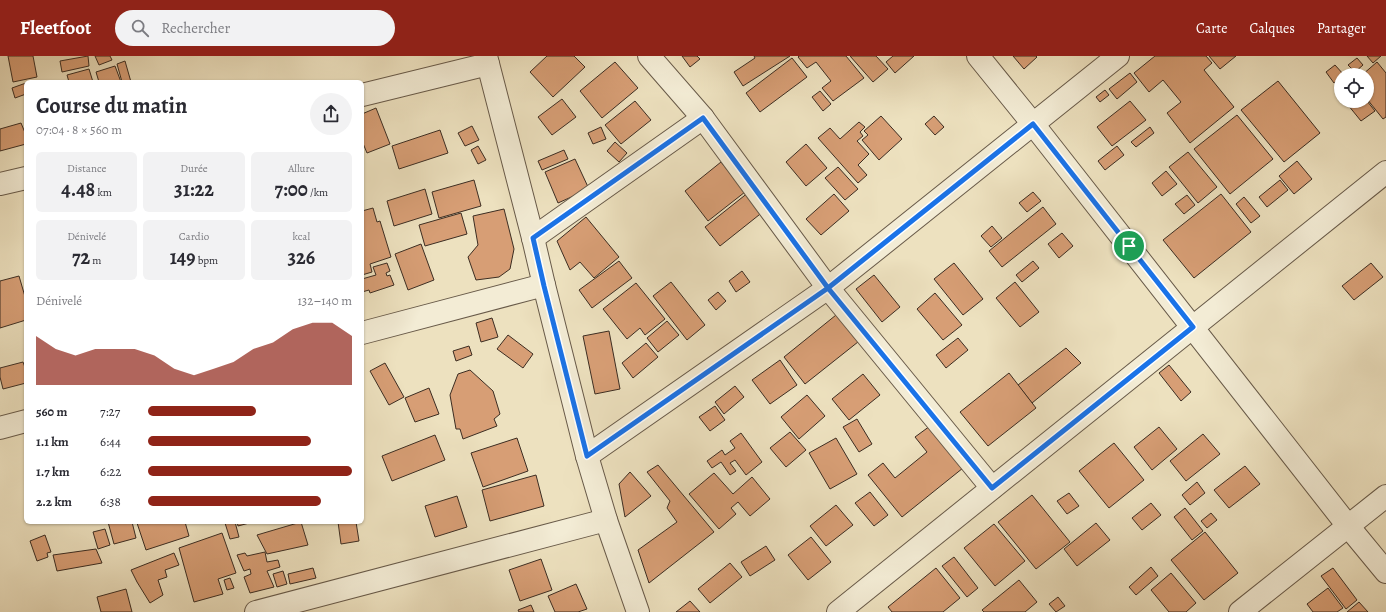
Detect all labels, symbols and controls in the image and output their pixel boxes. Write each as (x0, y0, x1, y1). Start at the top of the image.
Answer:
search box (115, 10, 395, 46)
text: Fleetfoot (20, 15, 91, 41)
icon: search (129, 17, 151, 39)
text: Rechercher (161, 18, 230, 38)
text: Carte (1196, 19, 1227, 38)
text: Calques (1249, 19, 1295, 38)
text: Partager (1317, 19, 1366, 38)
map controls (1334, 68, 1374, 108)
button: locate (1334, 68, 1374, 108)
text: Course du matin (36, 91, 187, 121)
button: share (310, 93, 352, 135)
text: 07:04 · 8 × 560 m (36, 121, 122, 138)
text: Distance (67, 161, 106, 176)
text: Durée (180, 161, 208, 176)
text: Allure (288, 161, 315, 176)
text: 4.48 (61, 176, 95, 203)
text: 31:22 (174, 176, 214, 203)
text: 7:00 (274, 176, 308, 203)
text: km (95, 185, 112, 200)
text: /km (308, 185, 328, 200)
text: Dénivelé (67, 229, 106, 244)
text: Cardio (179, 229, 209, 244)
text: kcal (293, 229, 310, 244)
pin (1112, 229, 1146, 263)
icon: arrive (1118, 235, 1140, 257)
text: 72 (72, 244, 90, 271)
text: 149 (170, 244, 196, 271)
text: 326 (288, 244, 315, 271)
text: m (90, 253, 101, 268)
text: bpm (196, 253, 218, 268)
text: Dénivelé (36, 292, 82, 309)
text: 132–140 m (297, 292, 352, 309)
text: 560 m (36, 403, 67, 420)
text: 7:27 (100, 403, 120, 420)
text: 1.1 km (36, 433, 69, 450)
text: 6:44 (100, 433, 121, 450)
text: 1.7 km (36, 463, 70, 480)
text: 6:22 (100, 463, 121, 480)
text: 2.2 km (36, 493, 72, 510)
text: 6:38 (100, 493, 121, 510)

